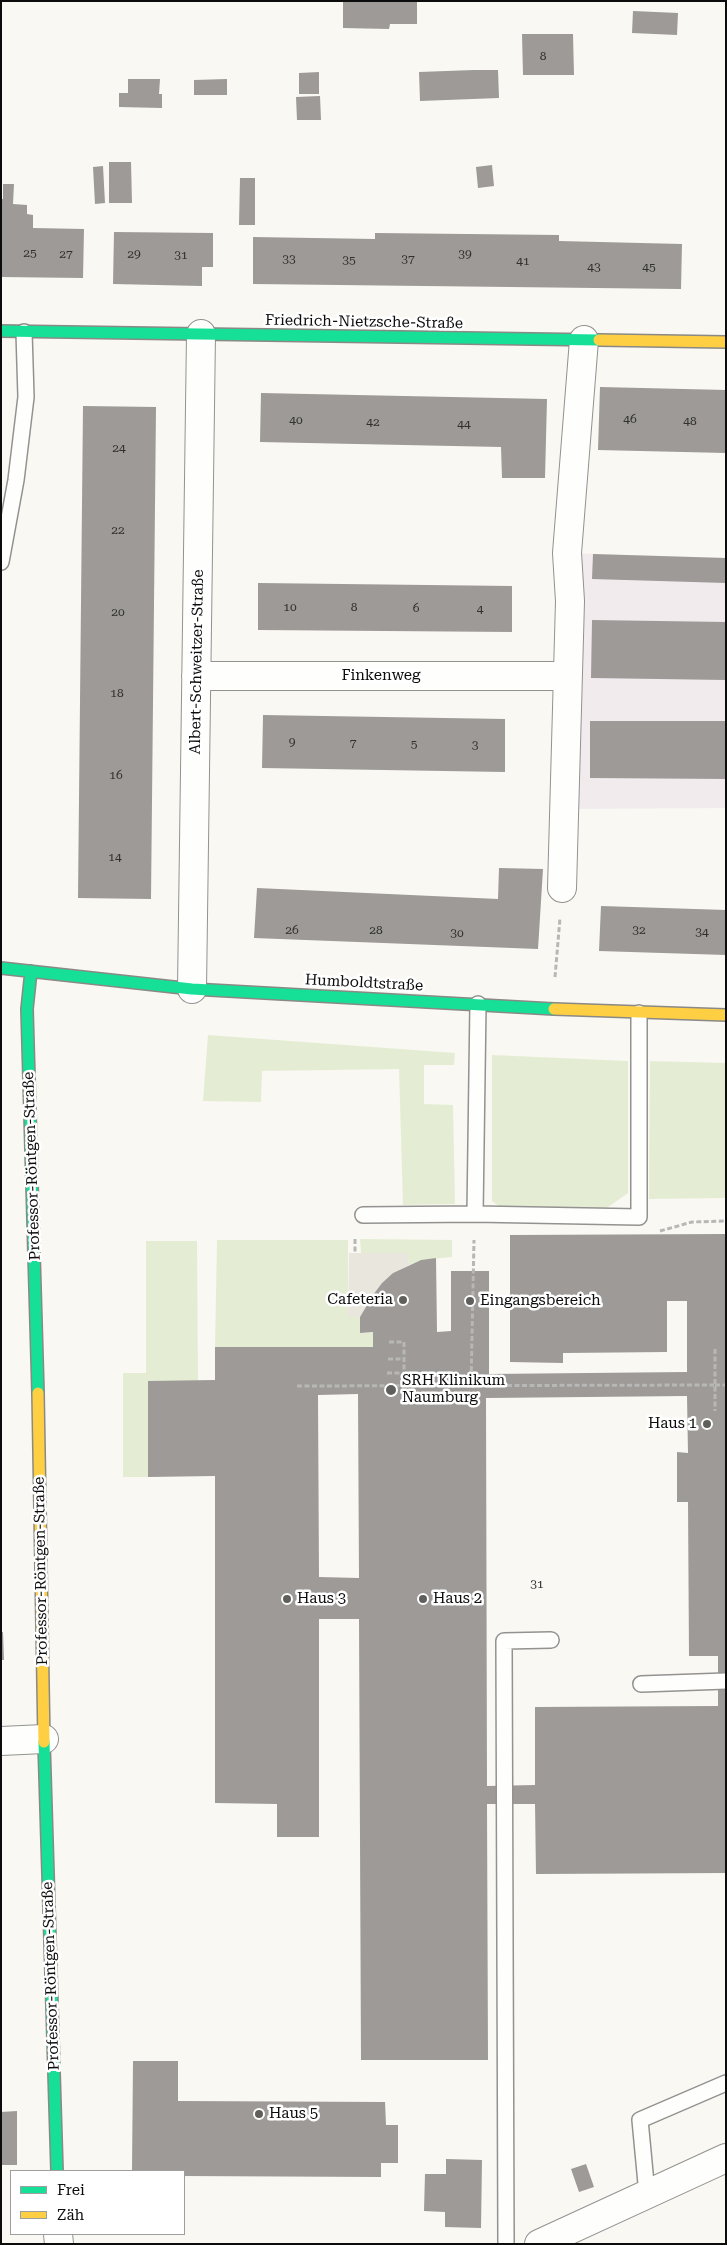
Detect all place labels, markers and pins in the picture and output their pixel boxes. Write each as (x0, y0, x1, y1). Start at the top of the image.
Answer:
place label: Cafeteria (327, 1291, 393, 1309)
place label: Eingangsbereich (480, 1292, 601, 1310)
marker: Cafeteria (397, 1294, 409, 1306)
marker: Eingangsbereich (464, 1295, 476, 1307)
place label: SRH Klinikum Naumburg (402, 1372, 505, 1407)
marker: SRH Klinikum Naumburg (384, 1383, 398, 1397)
place label: Haus 1 (648, 1415, 697, 1433)
marker: Haus 1 (701, 1418, 713, 1430)
place label: Haus 3 (297, 1590, 346, 1608)
place label: Haus 2 (433, 1590, 482, 1608)
marker: Haus 3 (281, 1593, 293, 1605)
marker: Haus 2 (417, 1593, 429, 1605)
place label: Haus 5 (269, 2105, 318, 2123)
marker: Haus 5 (253, 2108, 265, 2120)

